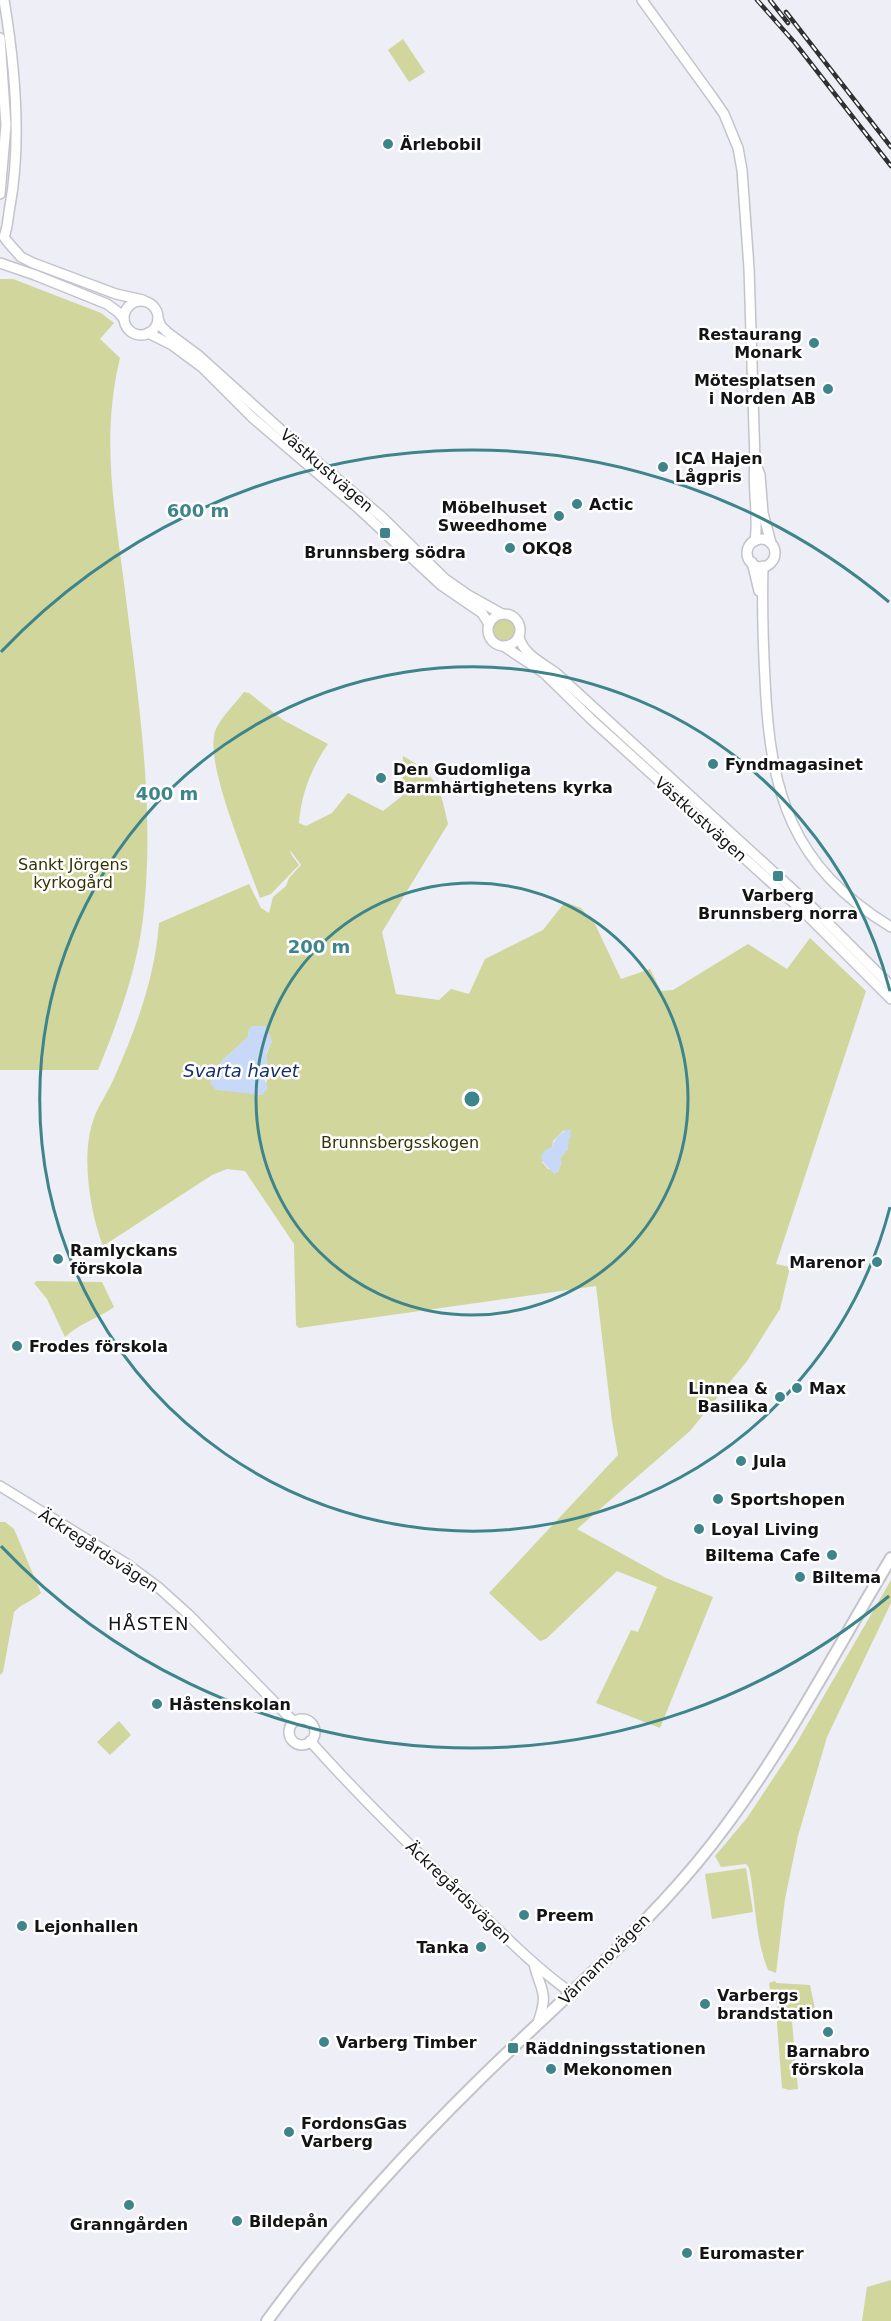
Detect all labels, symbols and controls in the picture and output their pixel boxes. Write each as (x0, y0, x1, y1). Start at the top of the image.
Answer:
place label: Ärlebobil (400, 135, 481, 154)
marker: Ärlebobil (381, 137, 395, 151)
place label: Restaurang Monark (698, 325, 802, 362)
marker: Restaurang Monark (807, 336, 821, 350)
place label: Mötesplatsen i Norden AB (694, 371, 816, 408)
marker: Mötesplatsen i Norden AB (821, 382, 835, 396)
street label: Västkustvägen (276, 425, 377, 516)
place label: ICA Hajen Lågpris (675, 449, 763, 486)
marker: ICA Hajen Lågpris (656, 460, 670, 474)
place label: Actic (589, 495, 633, 514)
marker: Actic (570, 497, 584, 511)
place label: Möbelhuset Sweedhome (438, 498, 547, 535)
text: 600 m (167, 500, 229, 521)
marker: Möbelhuset Sweedhome (552, 509, 566, 523)
marker: Brunnsberg södra (378, 526, 392, 540)
place label: OKQ8 (522, 539, 573, 558)
marker: OKQ8 (503, 541, 517, 555)
place label: Brunnsberg södra (304, 543, 466, 562)
place label: Fyndmagasinet (725, 755, 863, 774)
marker: Fyndmagasinet (706, 757, 720, 771)
place label: Den Gudomliga Barmhärtighetens kyrka (393, 760, 613, 797)
marker: Den Gudomliga Barmhärtighetens kyrka (374, 771, 388, 785)
street label: Västkustvägen (651, 773, 751, 866)
text: 400 m (136, 783, 198, 804)
park label: Sankt Jörgens kyrkogård (18, 855, 128, 892)
marker: Varberg Brunnsberg norra (771, 869, 785, 883)
place label: Varberg Brunnsberg norra (698, 886, 858, 923)
text: 200 m (288, 936, 350, 957)
water label: Svarta havet (183, 1060, 300, 1081)
centre of rings (462, 1089, 482, 1109)
park label: Brunnsbergsskogen (321, 1133, 479, 1152)
place label: Ramlyckans förskola (70, 1241, 178, 1278)
marker: Ramlyckans förskola (51, 1252, 65, 1266)
place label: Marenor (789, 1253, 865, 1272)
marker: Marenor (870, 1255, 884, 1269)
place label: Frodes förskola (29, 1337, 168, 1356)
marker: Frodes förskola (10, 1339, 24, 1353)
place label: Linnea & Basilika (688, 1379, 768, 1416)
place label: Max (809, 1379, 847, 1398)
marker: Max (790, 1381, 804, 1395)
marker: Linnea & Basilika (773, 1390, 787, 1404)
place label: Jula (752, 1452, 787, 1471)
marker: Jula (734, 1454, 748, 1468)
place label: Sportshopen (730, 1490, 845, 1509)
marker: Sportshopen (711, 1492, 725, 1506)
street label: Äckregårdsvägen (35, 1505, 162, 1596)
place label: Loyal Living (711, 1520, 819, 1539)
marker: Loyal Living (692, 1522, 706, 1536)
place label: Biltema Cafe (705, 1546, 820, 1565)
marker: Biltema Cafe (825, 1548, 839, 1562)
place label: Biltema (812, 1568, 881, 1587)
marker: Biltema (793, 1570, 807, 1584)
district label: HÅSTEN (108, 1613, 190, 1634)
place label: Håstenskolan (169, 1695, 291, 1714)
marker: Håstenskolan (150, 1697, 164, 1711)
street label: Äckregårdsvägen (402, 1837, 515, 1947)
place label: Preem (536, 1906, 594, 1925)
marker: Preem (517, 1908, 531, 1922)
street label: Värnamovägen (555, 1910, 654, 2009)
place label: Lejonhallen (34, 1917, 138, 1936)
marker: Lejonhallen (15, 1919, 29, 1933)
place label: Tanka (417, 1938, 469, 1957)
marker: Tanka (474, 1940, 488, 1954)
place label: Varbergs brandstation (717, 1986, 833, 2023)
marker: Varbergs brandstation (698, 1997, 712, 2011)
marker: Barnabro förskola (821, 2025, 835, 2039)
place label: Varberg Timber (336, 2033, 477, 2052)
marker: Varberg Timber (317, 2035, 331, 2049)
place label: Räddningsstationen (525, 2039, 706, 2058)
marker: Räddningsstationen (506, 2041, 520, 2055)
place label: Barnabro förskola (786, 2042, 870, 2079)
place label: Mekonomen (563, 2060, 672, 2079)
marker: Mekonomen (544, 2062, 558, 2076)
place label: FordonsGas Varberg (301, 2114, 407, 2151)
marker: FordonsGas Varberg (282, 2125, 296, 2139)
marker: Granngården (122, 2198, 136, 2212)
place label: Bildepån (249, 2212, 328, 2231)
marker: Bildepån (230, 2214, 244, 2228)
place label: Granngården (70, 2215, 188, 2234)
place label: Euromaster (699, 2244, 804, 2263)
marker: Euromaster (680, 2246, 694, 2260)

